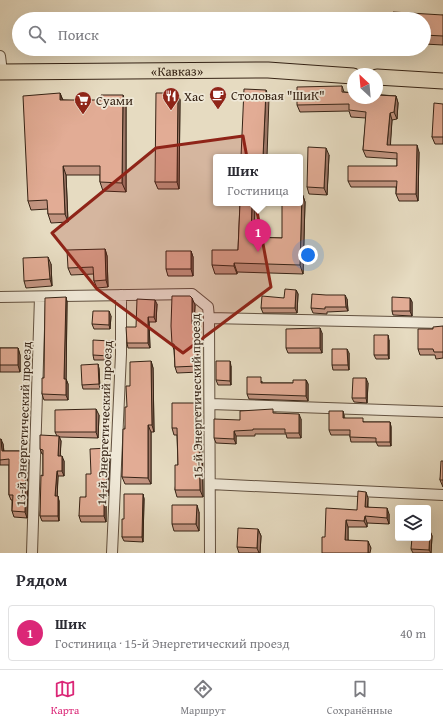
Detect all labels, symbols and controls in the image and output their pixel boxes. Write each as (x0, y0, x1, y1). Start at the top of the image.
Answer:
search box (12, 12, 431, 56)
icon: search (26, 23, 48, 45)
text: Поиск (58, 24, 99, 45)
street label: «Кавказ» (151, 61, 203, 81)
north arrow (347, 68, 383, 104)
cafe icon: Столовая "ШиК" (208, 85, 228, 110)
restaurant icon: Хас (161, 86, 181, 111)
place label: Столовая "ШиК" (231, 86, 325, 105)
place label: Хас (184, 87, 204, 106)
supermarket icon: Суами (73, 90, 93, 115)
place label: Суами (96, 91, 133, 110)
popup (213, 154, 303, 206)
text: Шик (227, 160, 258, 181)
text: Гостиница (227, 181, 289, 200)
pin: 1 (245, 219, 271, 252)
your location (298, 245, 318, 265)
street label: 15-й Энергетический проезд (186, 313, 207, 479)
street label: 14-й Энергетический проезд (92, 340, 117, 506)
street label: 13-й Энергетический проезд (11, 341, 36, 507)
map controls (395, 505, 431, 541)
button: layers (395, 505, 431, 541)
text: Рядом (16, 567, 67, 592)
text: Шик (55, 613, 86, 634)
text: 1 (27, 624, 33, 643)
text: 40 m (400, 624, 426, 643)
text: Гостиница · 15-й Энергетический проезд (55, 634, 289, 653)
tab: Карта (51, 678, 79, 718)
tab: Маршрут (180, 678, 225, 718)
tab: Сохранённые (327, 678, 392, 718)

